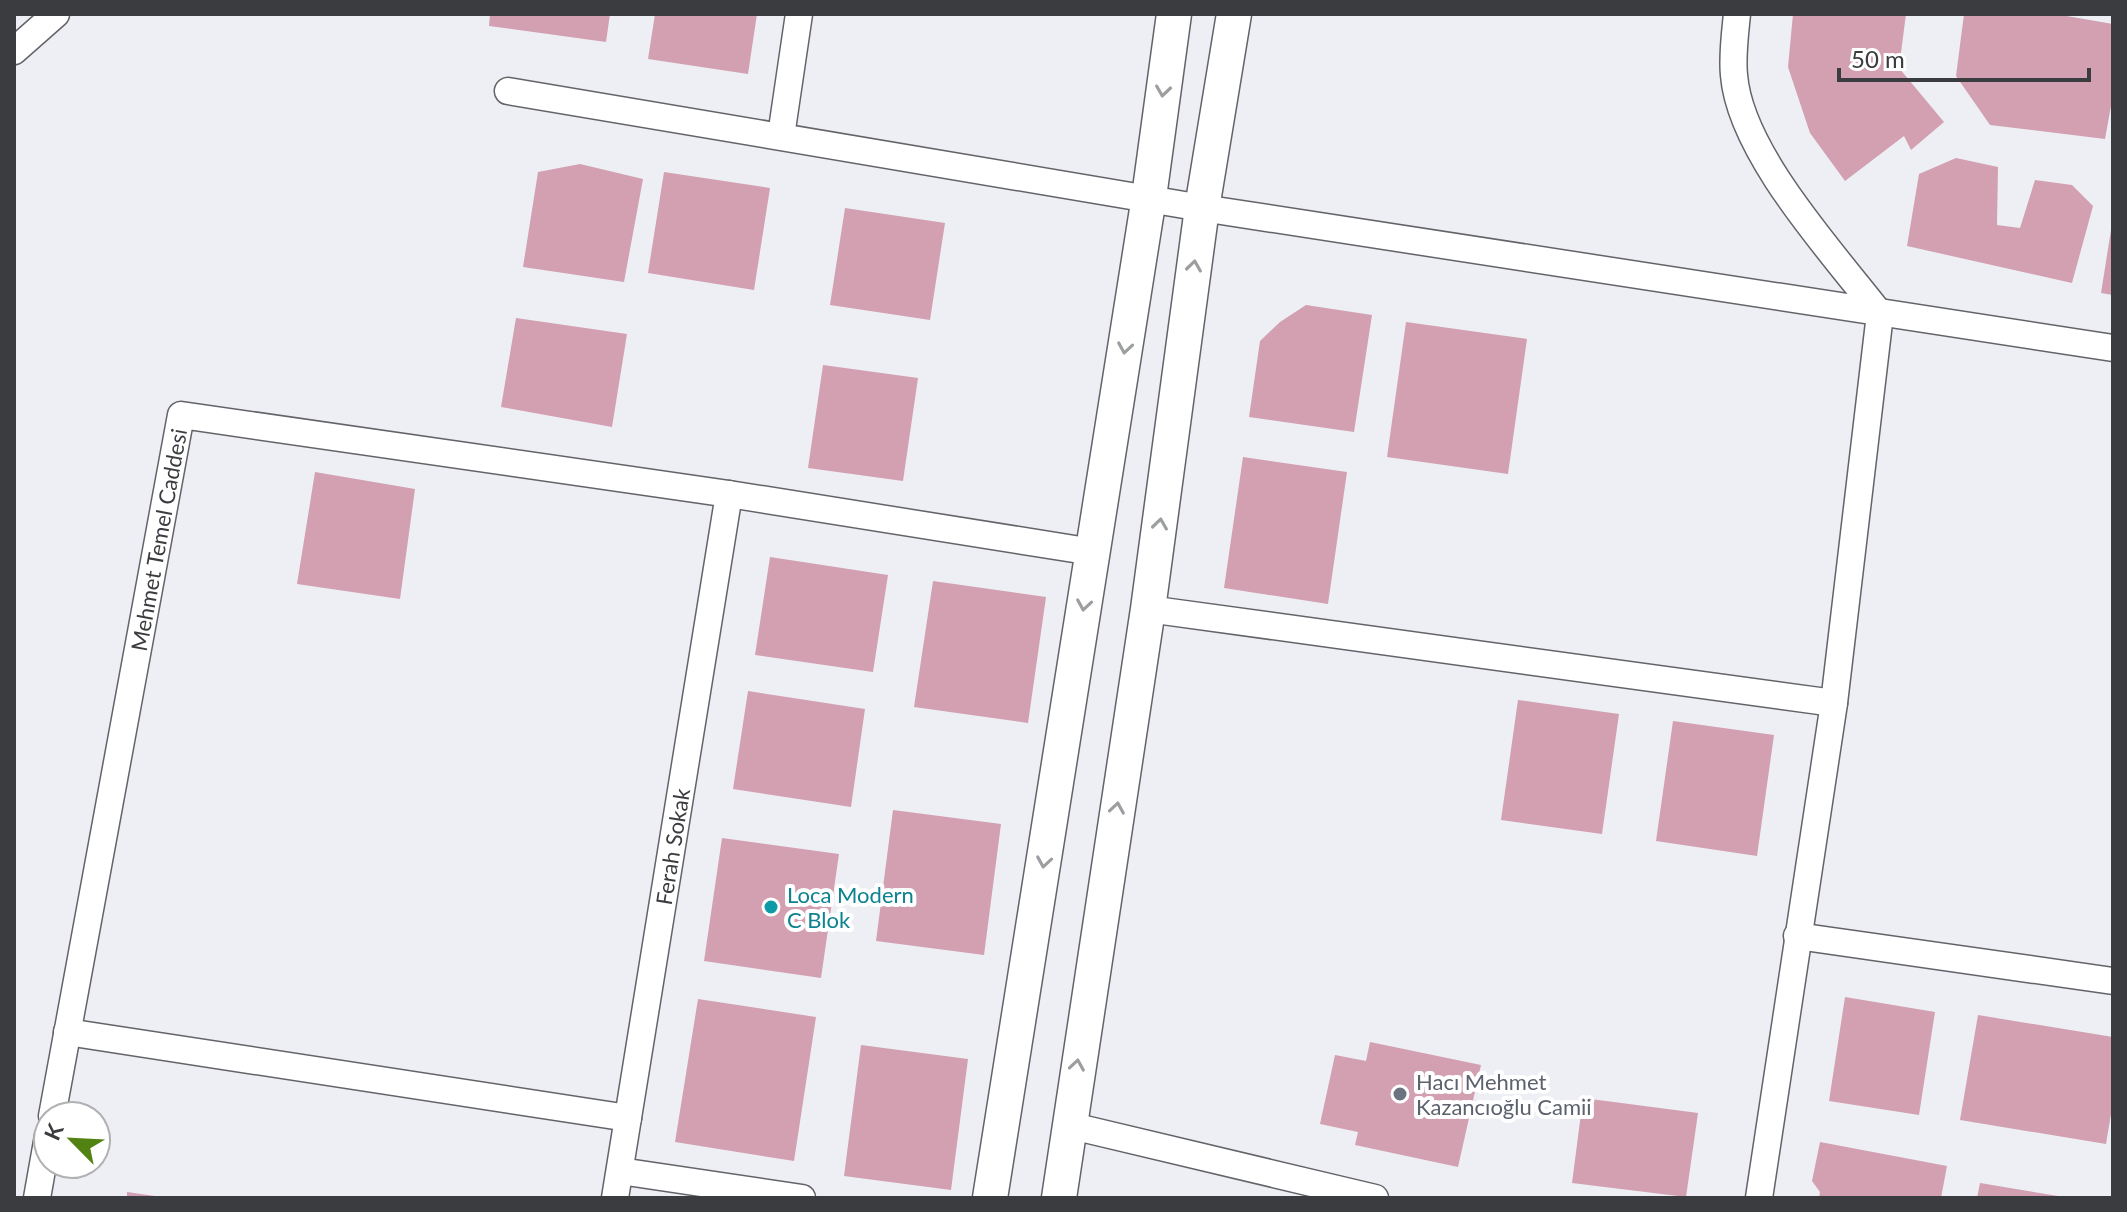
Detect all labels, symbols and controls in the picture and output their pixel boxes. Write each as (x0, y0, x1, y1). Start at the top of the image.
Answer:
scale bar (1839, 32, 2089, 82)
text: 50 m (1851, 44, 1905, 73)
one-way arrow (1155, 84, 1172, 98)
one-way arrow (1185, 259, 1202, 273)
one-way arrow (1117, 342, 1134, 355)
street label: Mehmet Temel Caddesi (124, 426, 192, 653)
one-way arrow (1151, 517, 1168, 530)
one-way arrow (1077, 598, 1094, 612)
street label: Ferah Sokak (649, 786, 695, 907)
one-way arrow (1108, 802, 1125, 815)
one-way arrow (1036, 855, 1053, 869)
place label: Loca Modern C Blok (787, 881, 914, 933)
marker: Loca Modern C Blok (762, 898, 780, 916)
one-way arrow (1068, 1059, 1085, 1072)
place label: Hacı Mehmet Kazancıoğlu Camii (1416, 1068, 1592, 1120)
marker: Hacı Mehmet Kazancıoğlu Camii (1391, 1085, 1409, 1103)
north arrow (32, 1100, 112, 1180)
text: K (38, 1118, 69, 1144)

